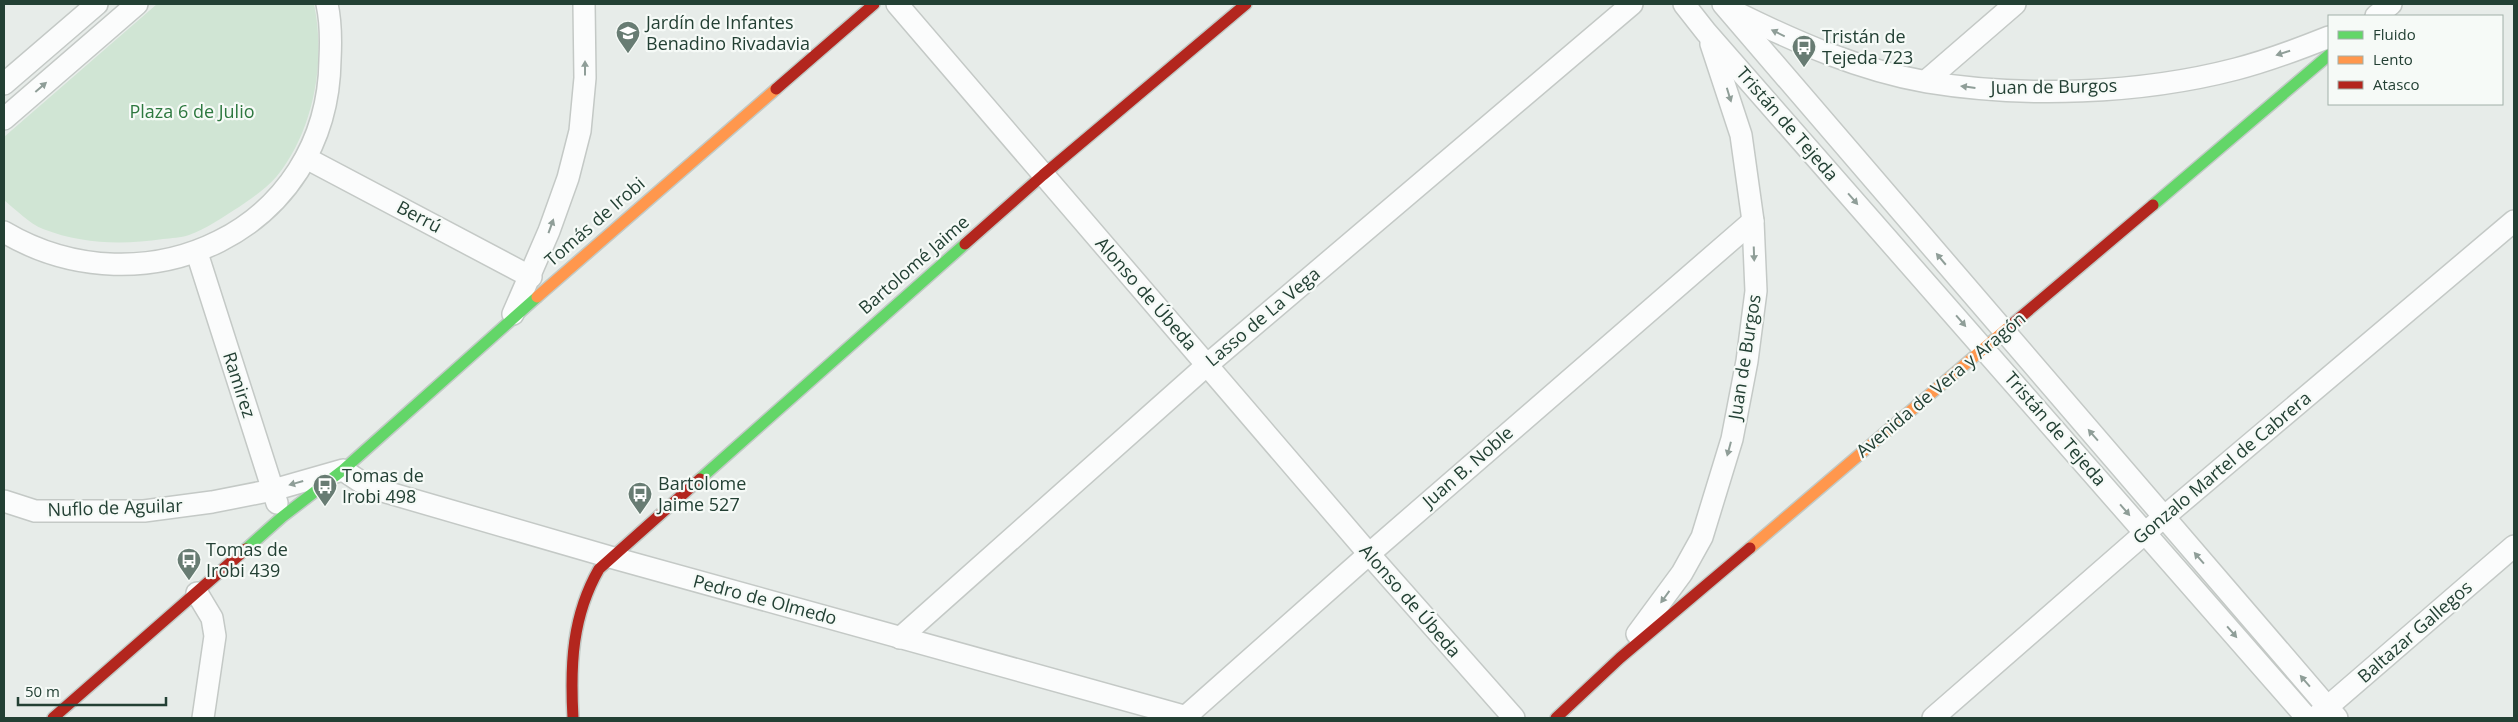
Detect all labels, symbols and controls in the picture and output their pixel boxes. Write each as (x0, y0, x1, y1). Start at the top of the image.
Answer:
place label: Jardín de Infantes Benadino Rivadavia (644, 10, 810, 55)
legend (2328, 15, 2503, 105)
school or university icon: Jardín de Infantes Benadino Rivadavia (615, 20, 641, 54)
place label: Tristán de Tejeda 723 (1822, 24, 1913, 69)
text: Fluido (2373, 24, 2416, 44)
one-way arrow (1771, 29, 1786, 38)
bus stop icon: Tristán de Tejeda 723 (1791, 34, 1817, 68)
one-way arrow (2275, 49, 2290, 57)
text: Lento (2373, 49, 2413, 69)
one-way arrow (581, 60, 589, 76)
street label: Tristán de Tejeda (1731, 61, 1844, 186)
street label: Juan de Burgos (1988, 73, 2117, 99)
text: Atasco (2373, 74, 2420, 94)
one-way arrow (34, 81, 47, 92)
one-way arrow (1959, 83, 1975, 91)
one-way arrow (1725, 87, 1733, 102)
park label: Plaza 6 de Julio (129, 99, 255, 123)
street label: Tomás de Irobi (539, 171, 649, 271)
one-way arrow (1848, 193, 1859, 206)
street label: Berrú (393, 194, 446, 238)
street label: Bartolomé Jaime (853, 210, 974, 319)
one-way arrow (547, 218, 555, 233)
street label: Alonso de Úbeda (1091, 232, 1203, 355)
one-way arrow (1751, 247, 1759, 263)
one-way arrow (1935, 254, 1947, 266)
street label: Lasso de La Vega (1200, 261, 1325, 371)
street label: Juan de Burgos (1722, 292, 1766, 423)
street label: Avenida de Vera y Aragón (1850, 306, 2030, 462)
one-way arrow (1955, 315, 1967, 327)
street label: Ramirez (218, 349, 262, 421)
street label: Tristán de Tejeda (1999, 366, 2112, 491)
street label: Gonzalo Martel de Cabrera (2127, 386, 2316, 549)
street label: Juan B. Noble (1415, 420, 1518, 514)
one-way arrow (2087, 430, 2099, 442)
one-way arrow (1725, 442, 1733, 457)
place label: Tomas de Irobi 498 (342, 463, 424, 508)
place label: Bartolome Jaime 527 (656, 471, 746, 516)
bus stop icon: Tomas de Irobi 498 (312, 473, 338, 507)
one-way arrow (288, 480, 303, 488)
bus stop icon: Bartolome Jaime 527 (627, 481, 653, 515)
street label: Nuflo de Aguilar (47, 493, 184, 521)
one-way arrow (2119, 503, 2131, 515)
place label: Tomas de Irobi 439 (206, 537, 288, 582)
street label: Alonso de Úbeda (1355, 539, 1467, 662)
bus stop icon: Tomas de Irobi 439 (176, 547, 202, 581)
one-way arrow (2193, 553, 2205, 565)
street label: Pedro de Olmedo (691, 568, 840, 630)
street label: Baltazar Gallegos (2352, 575, 2477, 688)
one-way arrow (1659, 590, 1670, 603)
one-way arrow (2226, 626, 2237, 639)
scale bar (18, 674, 165, 706)
one-way arrow (2300, 675, 2311, 688)
text: 50 m (25, 681, 60, 701)

